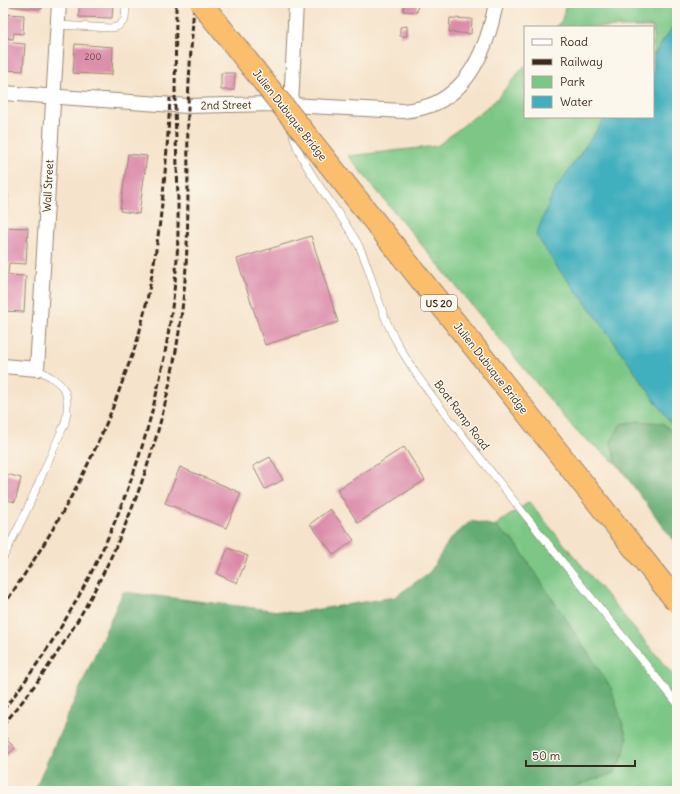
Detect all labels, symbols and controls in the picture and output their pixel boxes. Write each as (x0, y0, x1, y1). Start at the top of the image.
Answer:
legend (524, 26, 654, 118)
text: Road (560, 34, 588, 49)
house number: 200 (85, 51, 101, 62)
text: Railway (560, 54, 603, 69)
street label: Julien Dubuque Bridge (250, 66, 330, 164)
text: Park (560, 74, 585, 89)
text: Water (560, 94, 593, 109)
street label: 2nd Street (200, 98, 252, 112)
street label: Wall Street (40, 159, 56, 213)
road number: US 20 (421, 295, 457, 311)
street label: Julien Dubuque Bridge (451, 319, 531, 417)
street label: Boat Ramp Road (431, 377, 493, 453)
scale bar (526, 742, 635, 768)
text: 50 m (532, 748, 561, 763)

